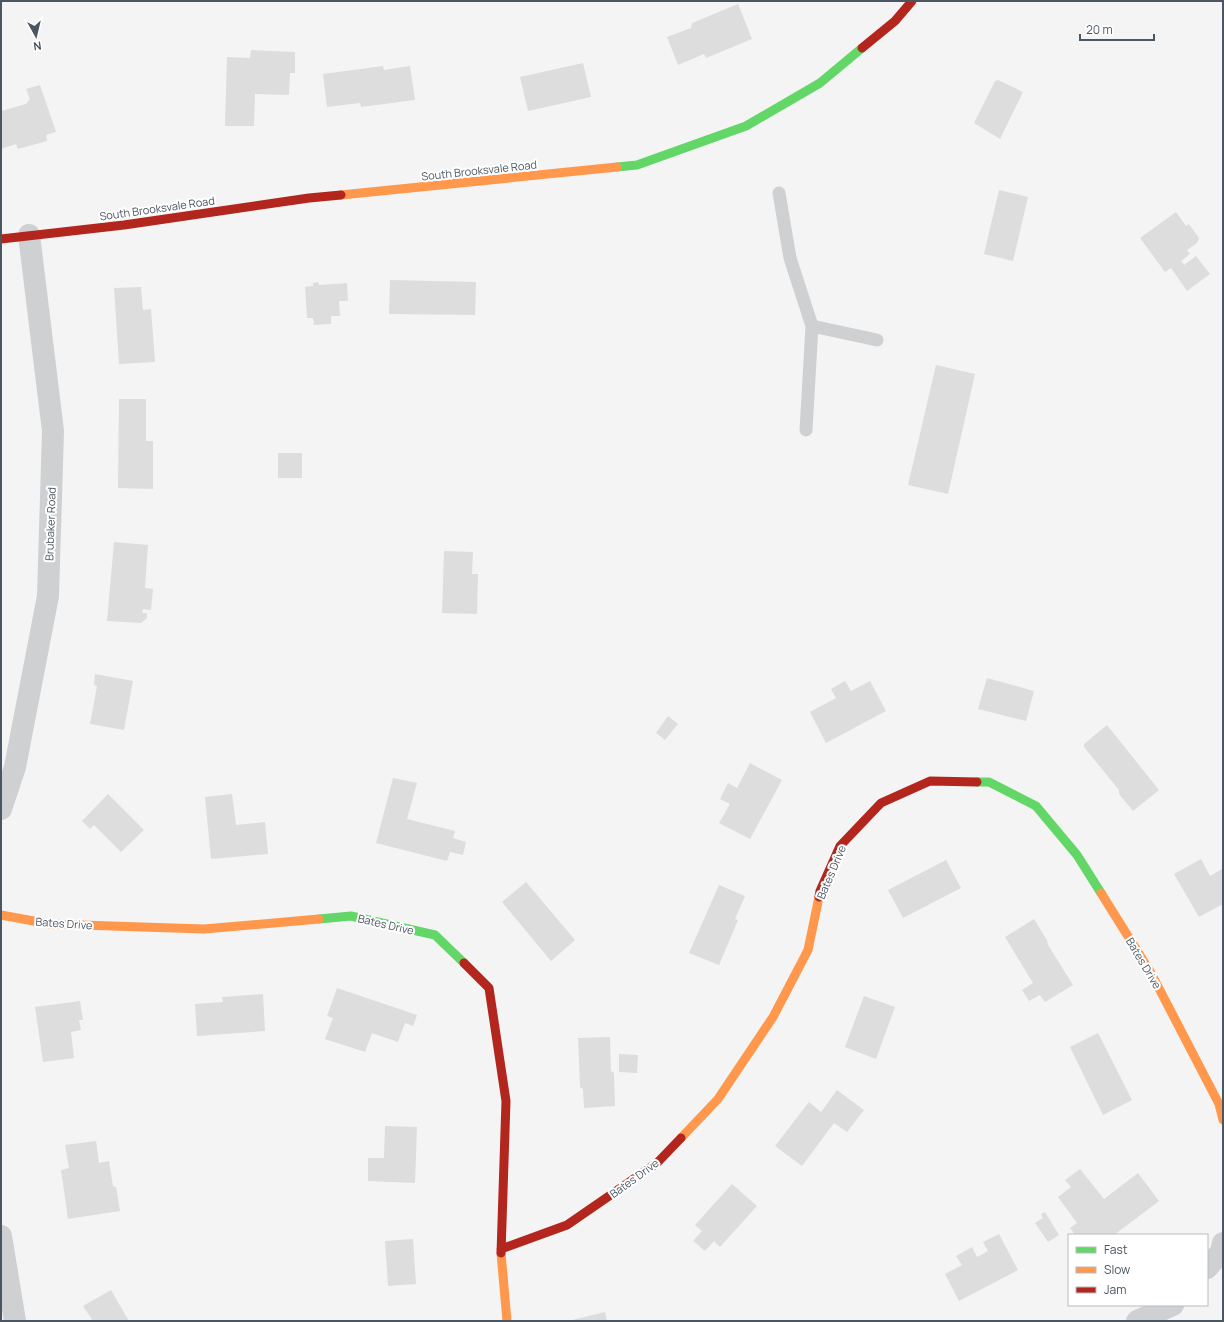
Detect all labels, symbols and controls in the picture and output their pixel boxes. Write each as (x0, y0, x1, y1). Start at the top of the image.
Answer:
north arrow (16, 16, 56, 56)
scale bar (1080, 16, 1154, 42)
text: 20 m (1086, 21, 1113, 38)
text: N (32, 38, 42, 54)
street label: South Brooksvale Road (420, 156, 538, 184)
street label: South Brooksvale Road (98, 192, 216, 224)
street label: Brubaker Road (41, 487, 59, 561)
street label: Bates Drive (813, 842, 849, 901)
street label: Bates Drive (356, 910, 416, 938)
street label: Bates Drive (35, 914, 94, 933)
street label: Bates Drive (1123, 935, 1165, 992)
street label: Bates Drive (606, 1155, 662, 1201)
legend (1068, 1234, 1208, 1306)
text: Fast (1104, 1241, 1128, 1258)
text: Slow (1104, 1261, 1130, 1278)
text: Jam (1104, 1281, 1126, 1298)

